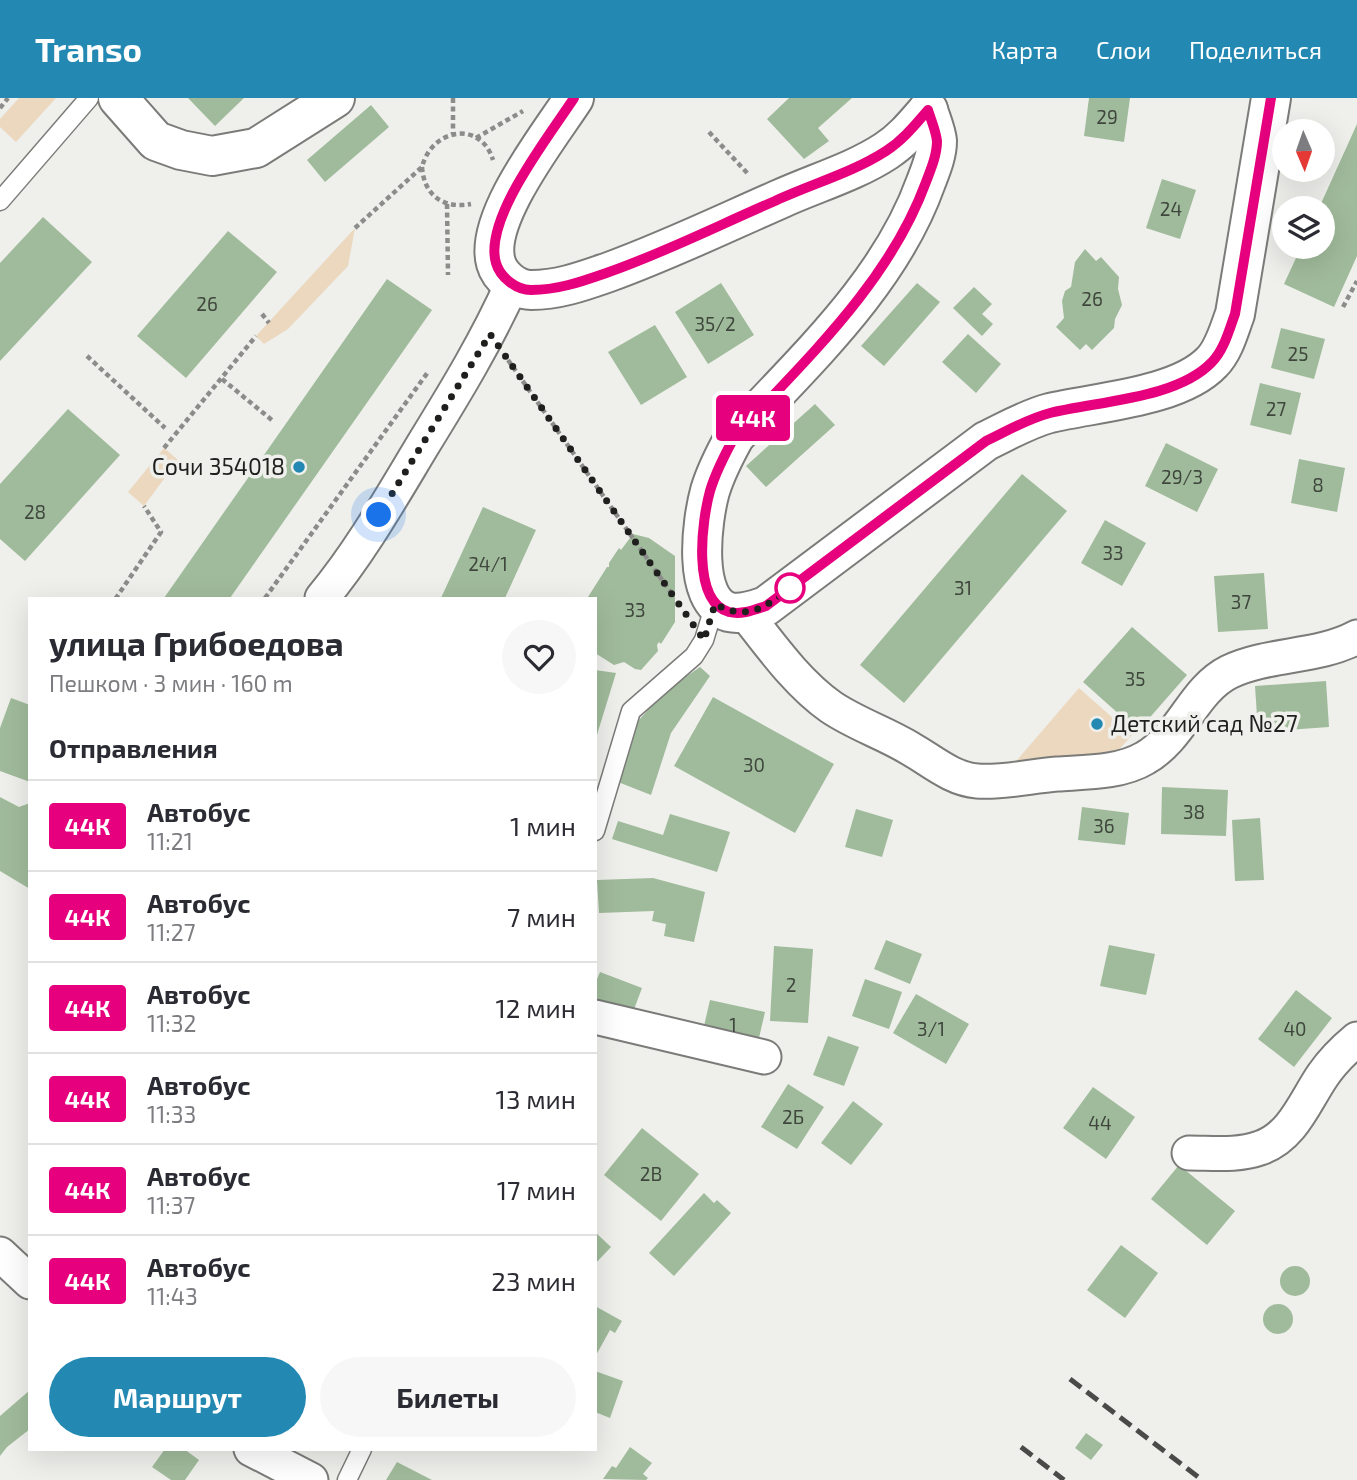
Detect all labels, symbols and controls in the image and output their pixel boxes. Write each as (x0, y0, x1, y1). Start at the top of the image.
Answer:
text: Transo (35, 29, 142, 69)
text: Карта (991, 35, 1058, 64)
text: Слои (1096, 35, 1151, 64)
text: Поделиться (1189, 35, 1322, 64)
house number: 29 (1096, 105, 1118, 128)
north arrow (1272, 119, 1335, 182)
map controls (1272, 119, 1335, 259)
button: layers (1272, 196, 1335, 259)
house number: 24 (1160, 197, 1182, 220)
house number: 26 (1081, 287, 1103, 310)
house number: 26 (196, 292, 218, 315)
house number: 35/2 (694, 312, 736, 335)
house number: 25 (1288, 342, 1308, 365)
line badge: 44К (713, 395, 793, 441)
house number: 27 (1266, 397, 1286, 420)
text: 44К (730, 403, 776, 432)
place label: Сочи 354018 (152, 452, 285, 480)
marker: Сочи 354018 (291, 459, 307, 475)
house number: 29/3 (1161, 465, 1203, 488)
house number: 8 (1312, 473, 1324, 496)
your location (361, 497, 396, 532)
house number: 28 (24, 500, 46, 523)
house number: 33 (1102, 541, 1124, 564)
house number: 24/1 (468, 552, 508, 575)
unlabelled marker (775, 573, 805, 603)
house number: 31 (954, 576, 972, 599)
house number: 37 (1231, 590, 1251, 613)
house number: 33 (624, 598, 646, 621)
button: heart (502, 620, 576, 694)
text: улица Грибоедова (49, 623, 344, 663)
house number: 35 (1125, 667, 1145, 690)
text: Пешком · 3 мин · 160 m (49, 669, 293, 697)
place label: Детский сад №27 (1111, 709, 1298, 737)
marker: Детский сад №27 (1089, 716, 1105, 732)
text: Отправления (49, 732, 218, 763)
house number: 30 (743, 753, 765, 776)
text: Автобус (147, 796, 250, 827)
house number: 38 (1183, 800, 1205, 823)
text: 1 мин (510, 810, 576, 841)
text: 44К (65, 811, 110, 840)
house number: 36 (1093, 814, 1115, 837)
text: 11:21 (147, 827, 193, 855)
text: Автобус (147, 887, 250, 918)
text: 7 мин (507, 901, 576, 932)
text: 44К (65, 902, 110, 931)
text: 11:27 (147, 918, 195, 946)
house number: 2 (786, 973, 796, 996)
text: Автобус (147, 978, 250, 1009)
text: 12 мин (495, 992, 576, 1023)
text: 44К (65, 993, 110, 1022)
text: 11:32 (147, 1009, 196, 1037)
house number: 1 (729, 1013, 737, 1036)
house number: 3/1 (917, 1017, 945, 1040)
house number: 40 (1283, 1017, 1307, 1040)
text: Автобус (147, 1069, 250, 1100)
text: 13 мин (496, 1083, 576, 1114)
text: 44К (65, 1084, 110, 1113)
text: 11:33 (147, 1100, 196, 1128)
house number: 2Б (782, 1105, 804, 1128)
house number: 44 (1088, 1111, 1112, 1134)
text: Автобус (147, 1160, 250, 1191)
house number: 2В (640, 1162, 662, 1185)
text: 17 мин (497, 1174, 576, 1205)
text: 44К (65, 1175, 110, 1204)
text: 11:37 (147, 1191, 195, 1219)
text: Автобус (147, 1251, 250, 1282)
text: 23 мин (491, 1265, 576, 1296)
text: 44К (65, 1266, 110, 1295)
text: 11:43 (147, 1282, 198, 1310)
button: Маршрут (49, 1357, 306, 1437)
button: Билеты (320, 1357, 576, 1437)

